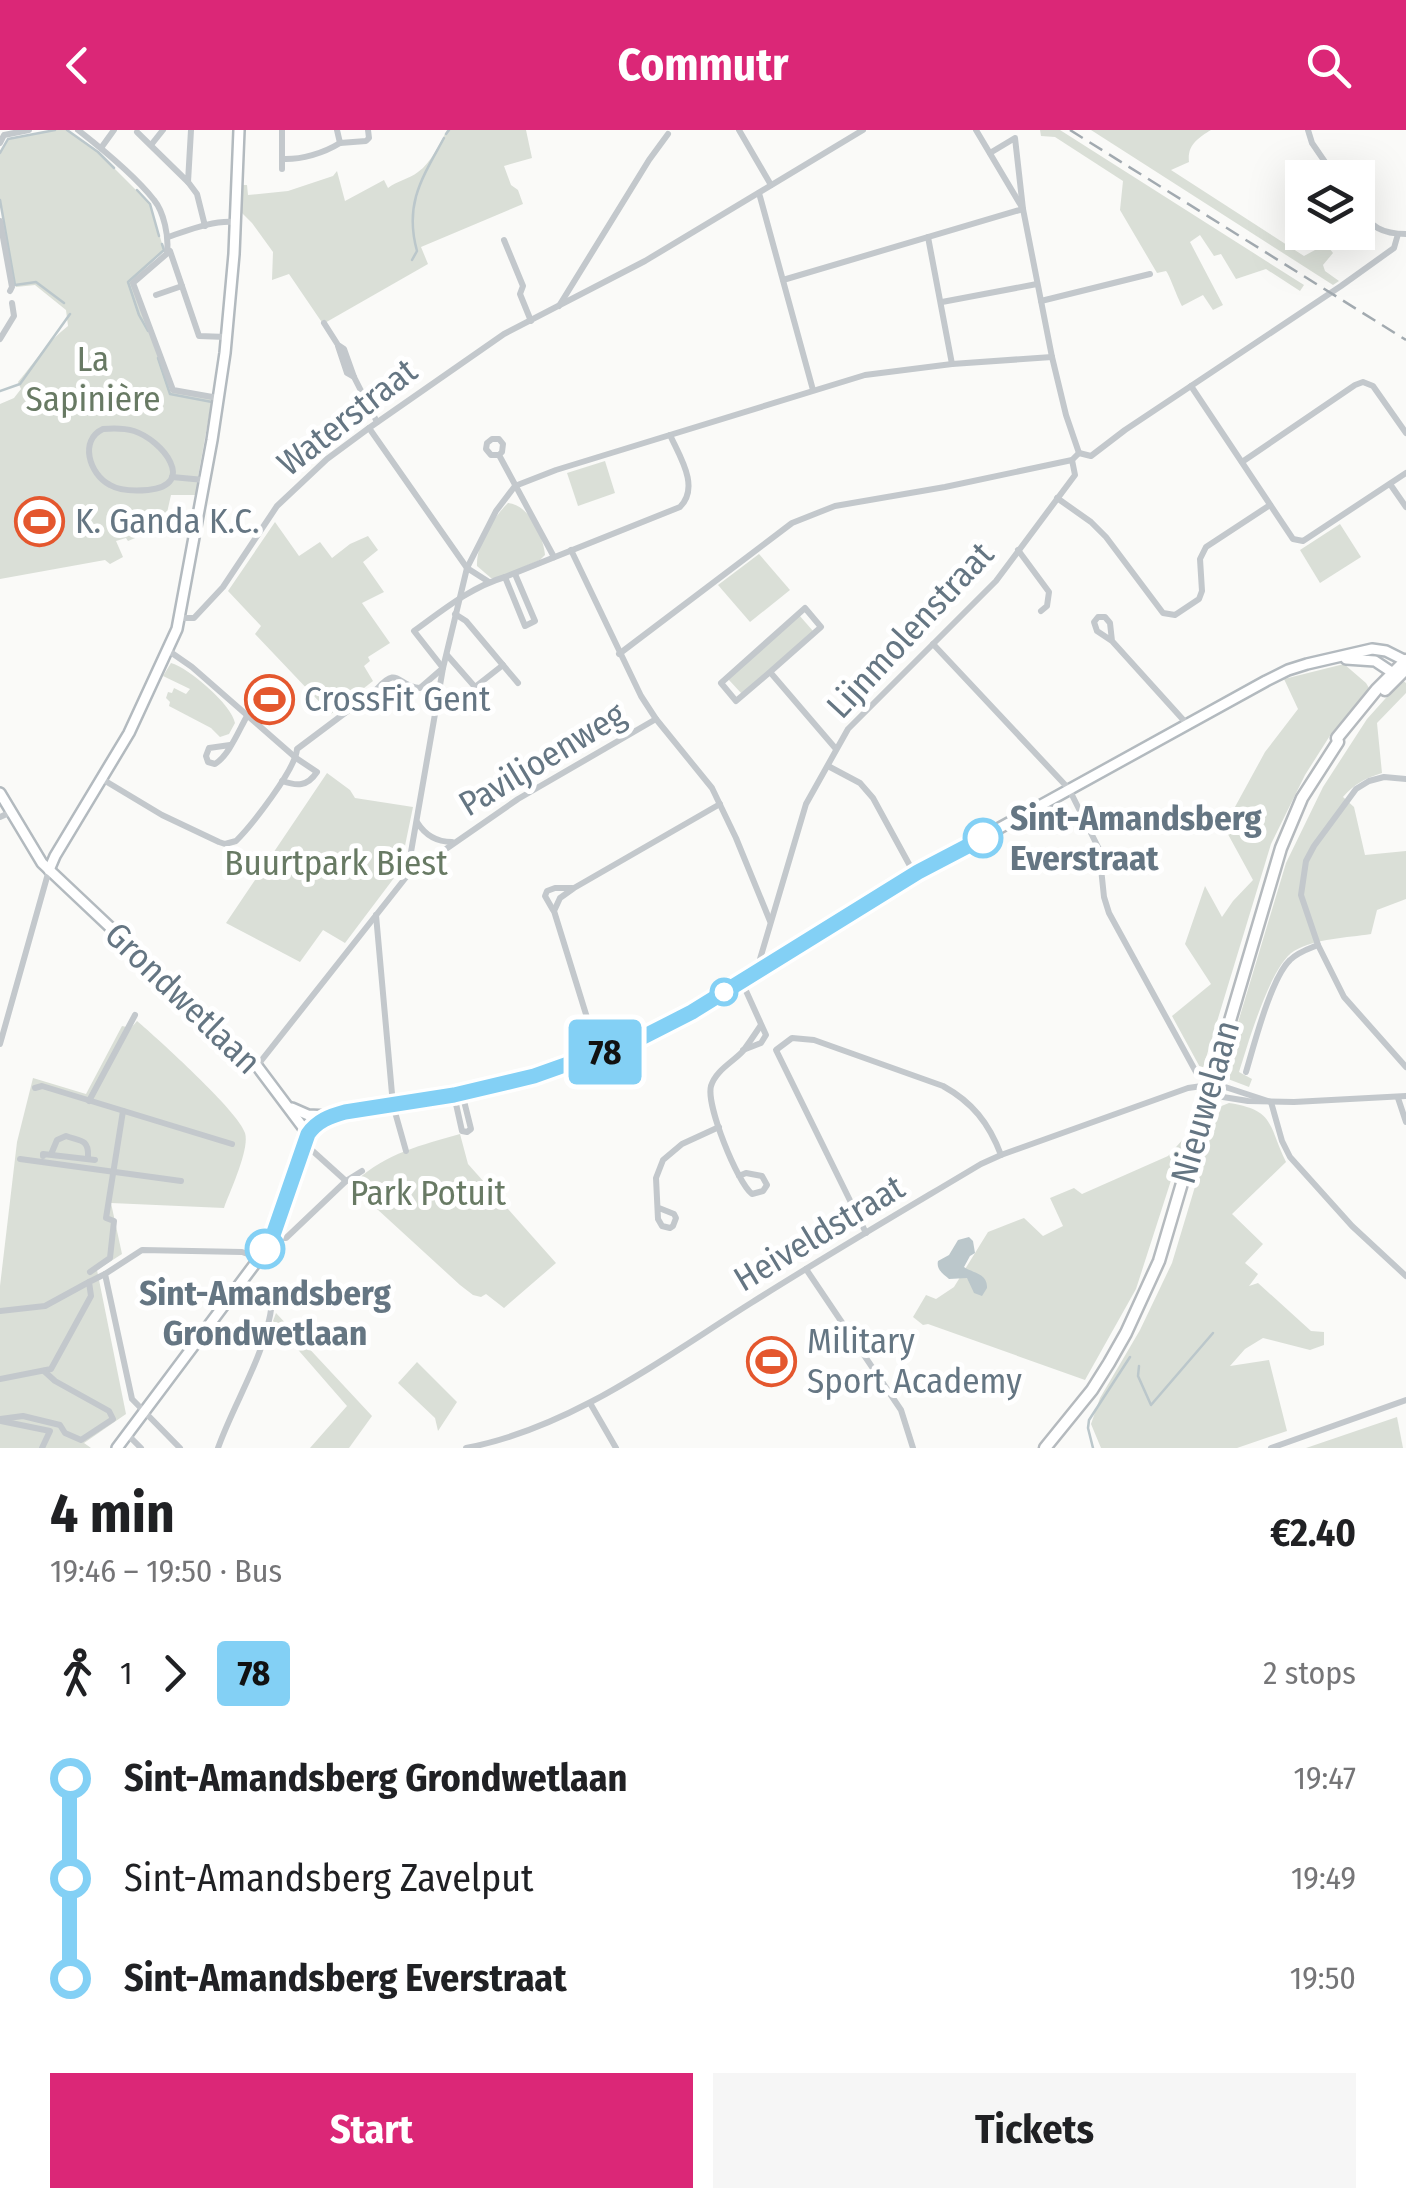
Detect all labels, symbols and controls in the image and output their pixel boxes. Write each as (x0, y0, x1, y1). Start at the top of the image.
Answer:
icon: back (50, 38, 105, 93)
text: Commutr (617, 38, 789, 92)
icon: search (1301, 38, 1356, 93)
map controls (1285, 160, 1375, 250)
button: layers (1285, 160, 1375, 250)
park label: La Sapinière (25, 338, 161, 420)
street label: Waterstraat (269, 349, 426, 484)
sports icon: K. Ganda K.C. (14, 495, 66, 547)
place label: K. Ganda K.C. (75, 500, 259, 542)
street label: Lijnmolenstraat (818, 533, 1002, 727)
sports icon: CrossFit Gent (243, 673, 295, 725)
place label: CrossFit Gent (304, 678, 491, 720)
street label: Paviljoenweg (451, 693, 633, 825)
place label: Sint-Amandsberg Everstraat (1010, 797, 1262, 879)
marker: Sint-Amandsberg Everstraat (964, 819, 1002, 857)
park label: Buurtpark Biest (224, 842, 448, 884)
street label: Grondwetlaan (97, 913, 269, 1083)
unlabelled marker (711, 979, 737, 1005)
street label: Nieuwelaan (1162, 1016, 1248, 1188)
line badge: 78 (560, 1020, 650, 1084)
text: 78 (589, 1031, 621, 1073)
street label: Heiveldstraat (726, 1166, 912, 1300)
park label: Park Potuit (350, 1172, 507, 1214)
marker: Sint-Amandsberg Grondwetlaan (246, 1230, 284, 1268)
place label: Sint-Amandsberg Grondwetlaan (139, 1272, 391, 1354)
place label: Military Sport Academy (807, 1320, 1022, 1402)
sports icon: Military Sport Academy (746, 1335, 798, 1387)
text: 4 min (50, 1481, 175, 1547)
text: €2.40 (1270, 1510, 1356, 1556)
text: 19:46 – 19:50 · Bus (50, 1552, 282, 1590)
icon: walk (50, 1646, 105, 1701)
icon: forward (147, 1646, 202, 1701)
text: 78 (237, 1652, 270, 1694)
text: 1 (120, 1654, 132, 1692)
text: 2 stops (1263, 1654, 1356, 1692)
text: Sint-Amandsberg Grondwetlaan (124, 1755, 627, 1801)
text: 19:47 (1294, 1759, 1356, 1797)
text: Sint-Amandsberg Zavelput (124, 1855, 533, 1901)
text: 19:49 (1291, 1859, 1356, 1897)
text: Sint-Amandsberg Everstraat (124, 1955, 567, 2001)
text: 19:50 (1290, 1959, 1356, 1997)
button: Start (50, 2073, 693, 2188)
button: Tickets (713, 2073, 1356, 2188)

